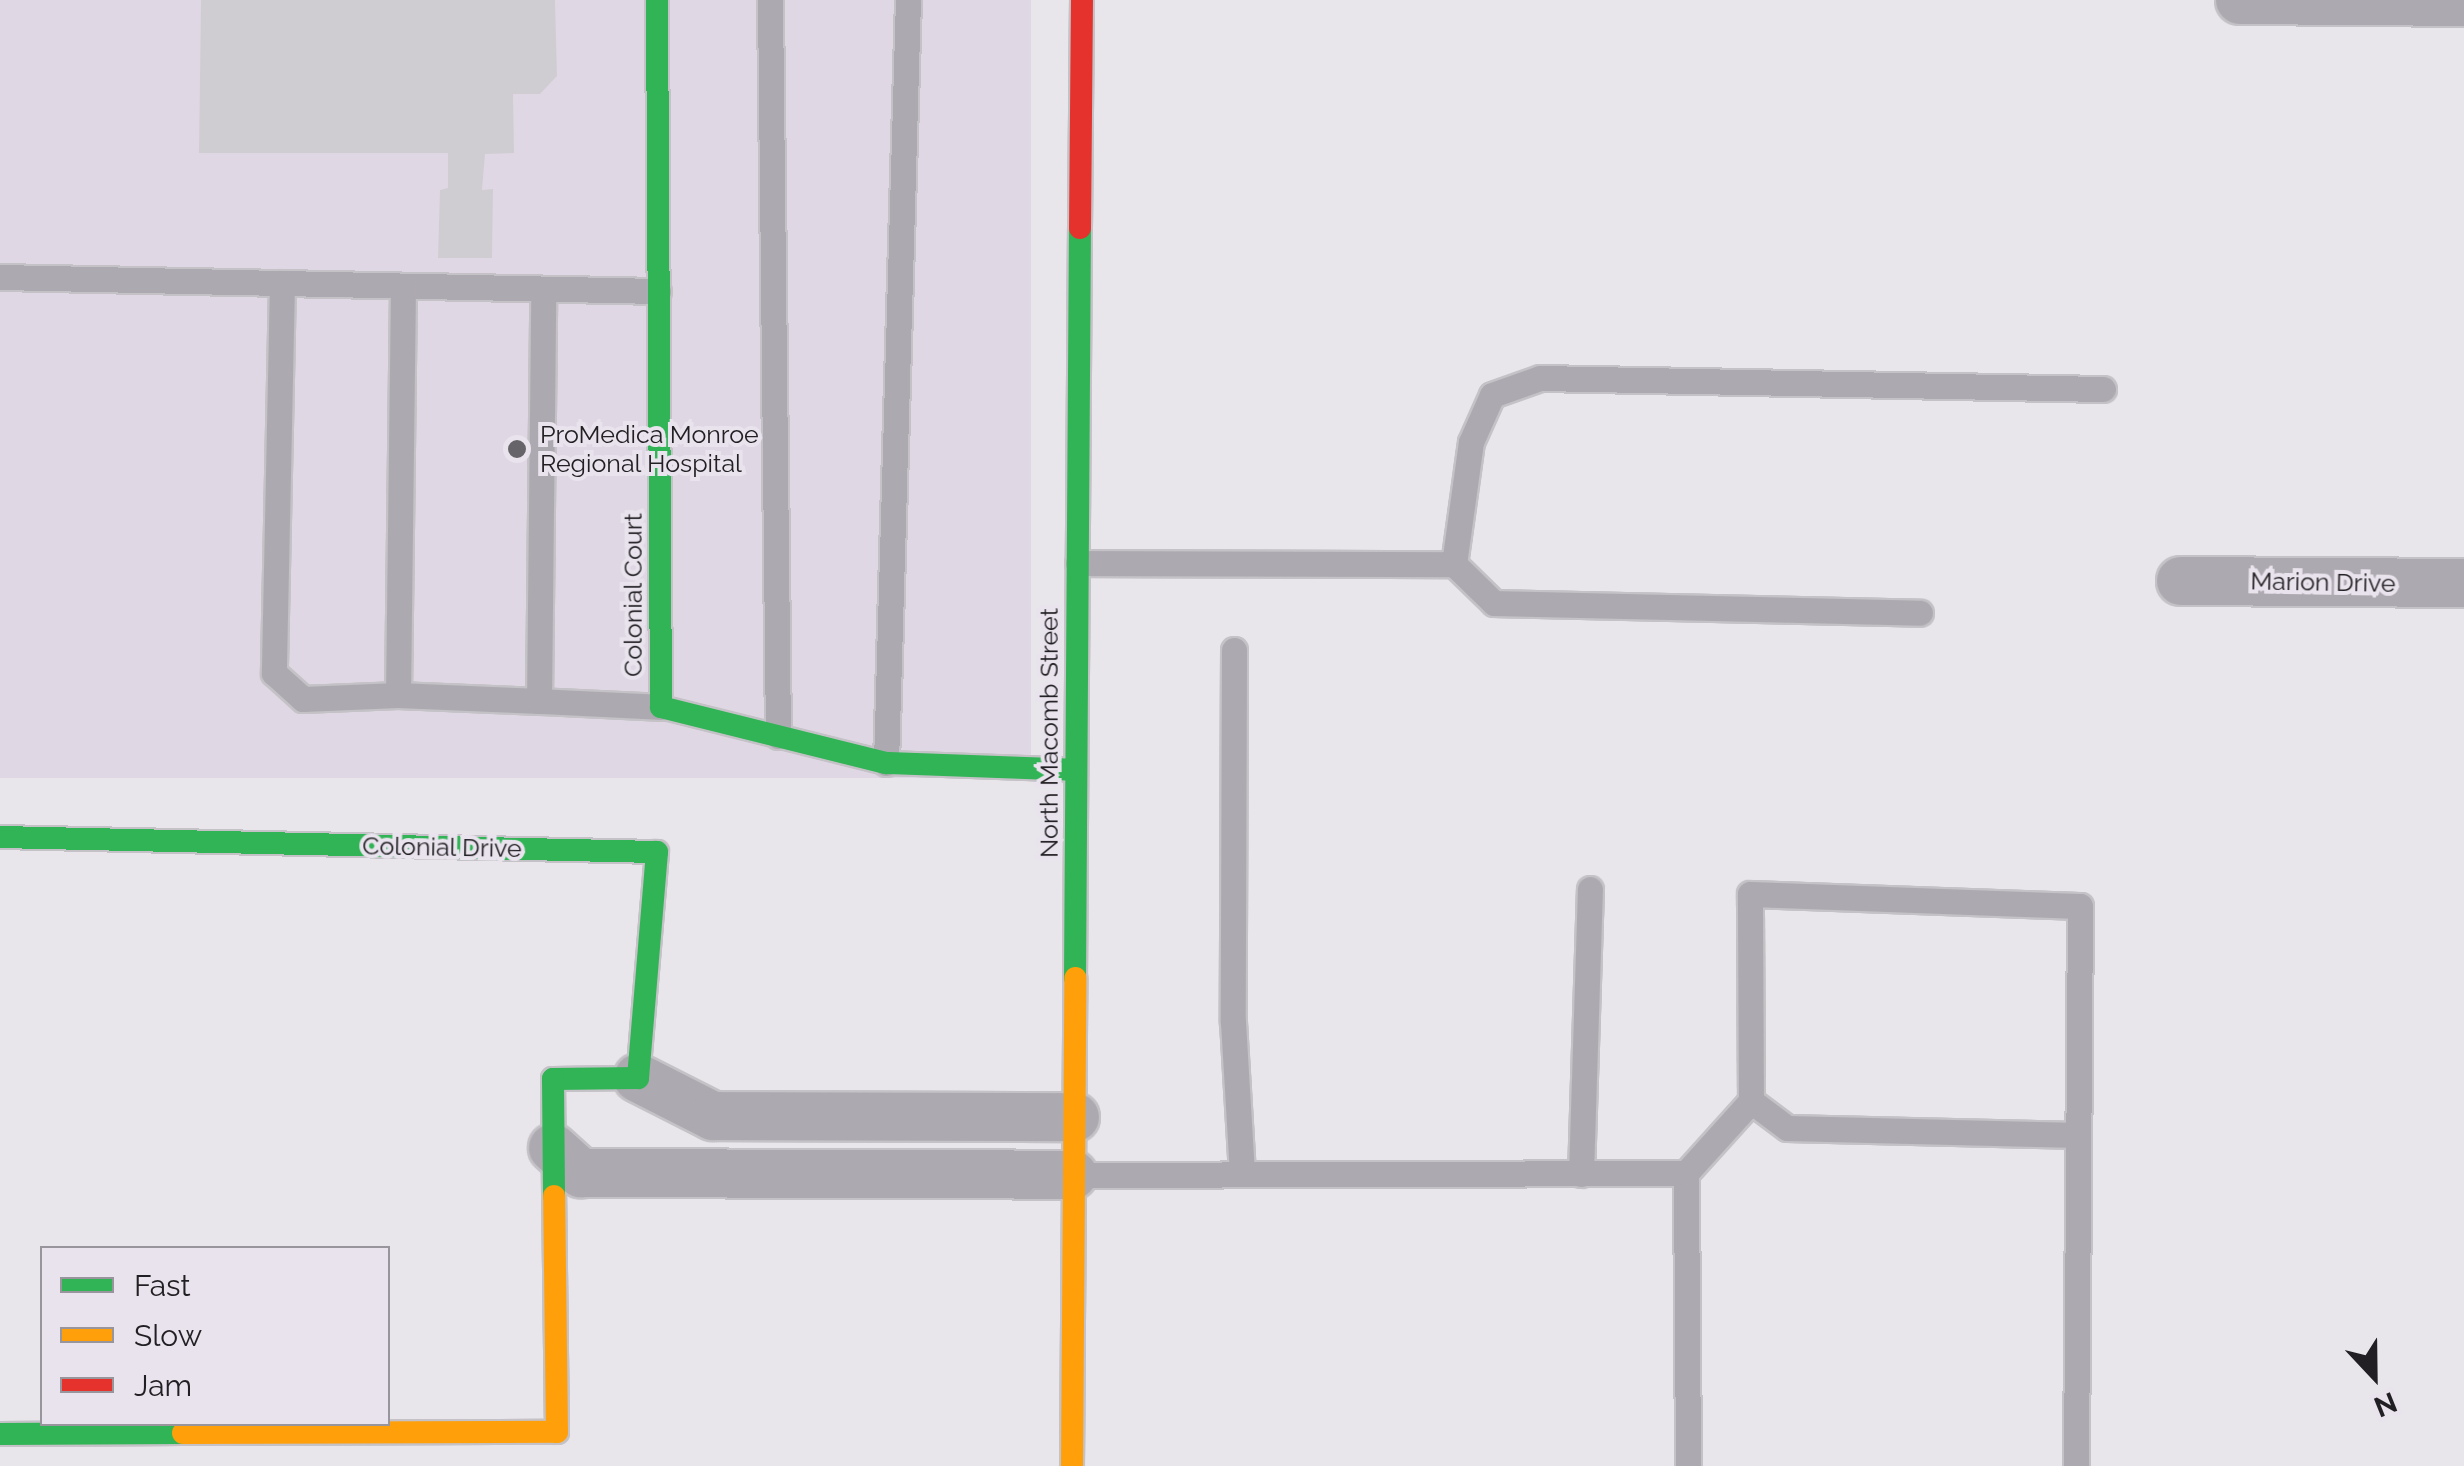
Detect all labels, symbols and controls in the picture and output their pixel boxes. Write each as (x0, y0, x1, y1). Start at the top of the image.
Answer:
place label: ProMedica Monroe Regional Hospital (540, 420, 759, 479)
marker: ProMedica Monroe Regional Hospital (504, 436, 530, 462)
street label: Colonial Court (618, 513, 648, 677)
street label: Marion Drive (2250, 566, 2396, 598)
street label: North Macomb Street (1034, 608, 1064, 858)
street label: Colonial Drive (362, 831, 522, 863)
legend (40, 1246, 390, 1426)
text: Fast (134, 1268, 191, 1303)
text: Slow (134, 1318, 202, 1353)
north arrow (2324, 1326, 2424, 1426)
text: Jam (134, 1368, 192, 1403)
text: N (2369, 1385, 2402, 1424)

